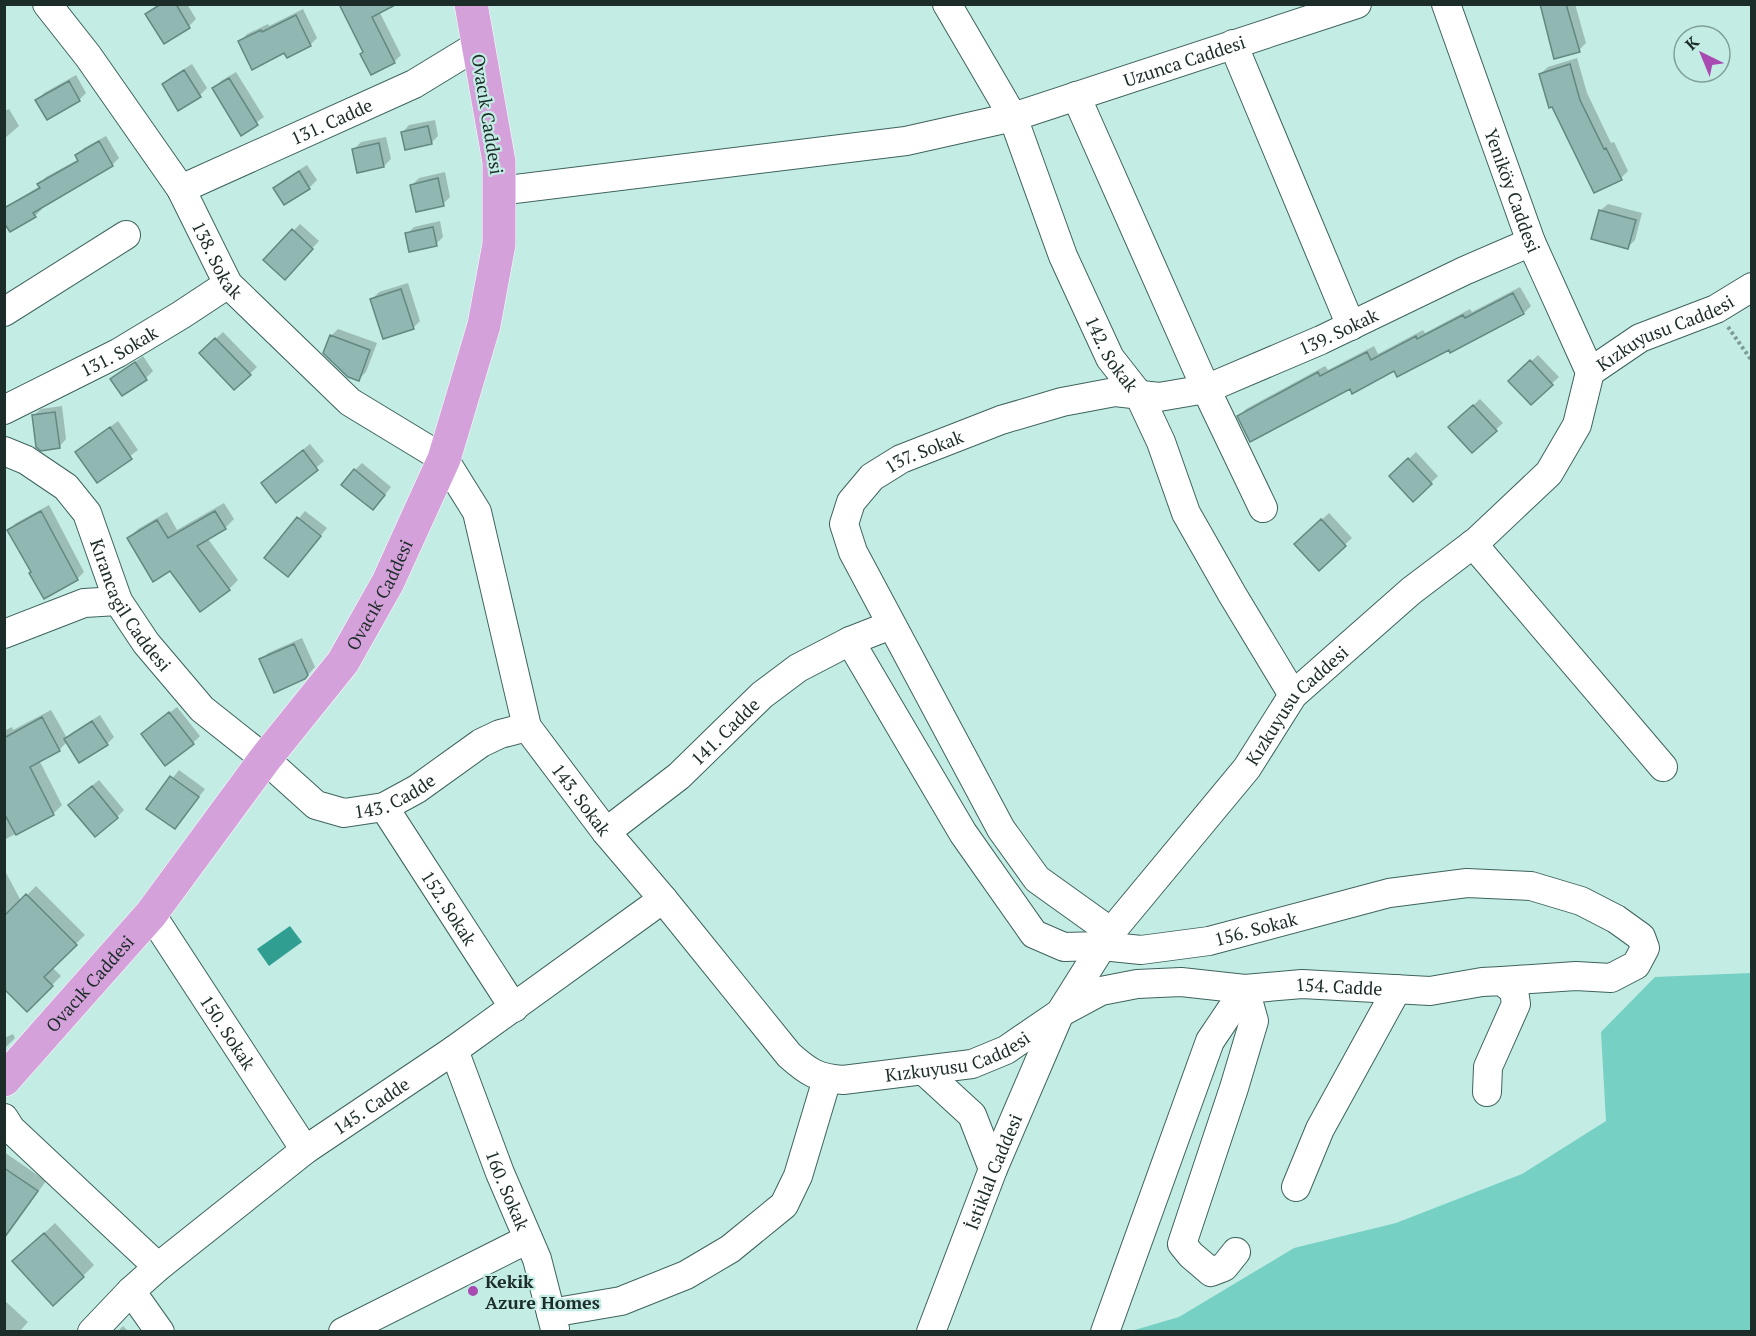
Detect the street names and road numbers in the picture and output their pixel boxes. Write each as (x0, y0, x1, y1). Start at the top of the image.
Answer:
street label: Uzunca Caddesi (1120, 30, 1248, 92)
street label: Ovacık Caddesi (467, 52, 509, 176)
street label: 131. Cadde (287, 92, 376, 150)
street label: Yeniköy Caddesi (1479, 125, 1546, 256)
street label: 138. Sokak (187, 217, 248, 304)
street label: Kızkuyusu Caddesi (1592, 289, 1738, 376)
street label: 139. Sokak (1295, 302, 1382, 360)
street label: 142. Sokak (1080, 312, 1144, 397)
street label: 131. Sokak (76, 320, 162, 382)
street label: 137. Sokak (880, 424, 967, 478)
street label: Kırancagil Caddesi (85, 536, 177, 676)
street label: Ovacık Caddesi (340, 536, 418, 654)
street label: Kızkuyusu Caddesi (1240, 640, 1353, 770)
street label: 141. Cadde (685, 692, 764, 770)
street label: 143. Sokak (546, 758, 617, 841)
street label: 143. Cadde (352, 768, 440, 823)
street label: 152. Sokak (416, 866, 483, 950)
street label: 156. Sokak (1212, 906, 1300, 951)
street label: Ovacık Caddesi (40, 930, 139, 1037)
street label: 154. Cadde (1294, 972, 1383, 1000)
street label: 150. Sokak (195, 990, 262, 1075)
street label: Kızkuyusu Caddesi (884, 1025, 1034, 1087)
street label: 145. Cadde (328, 1071, 414, 1140)
street label: İstiklal Caddesi (959, 1110, 1027, 1233)
street label: 160. Sokak (480, 1147, 535, 1235)

